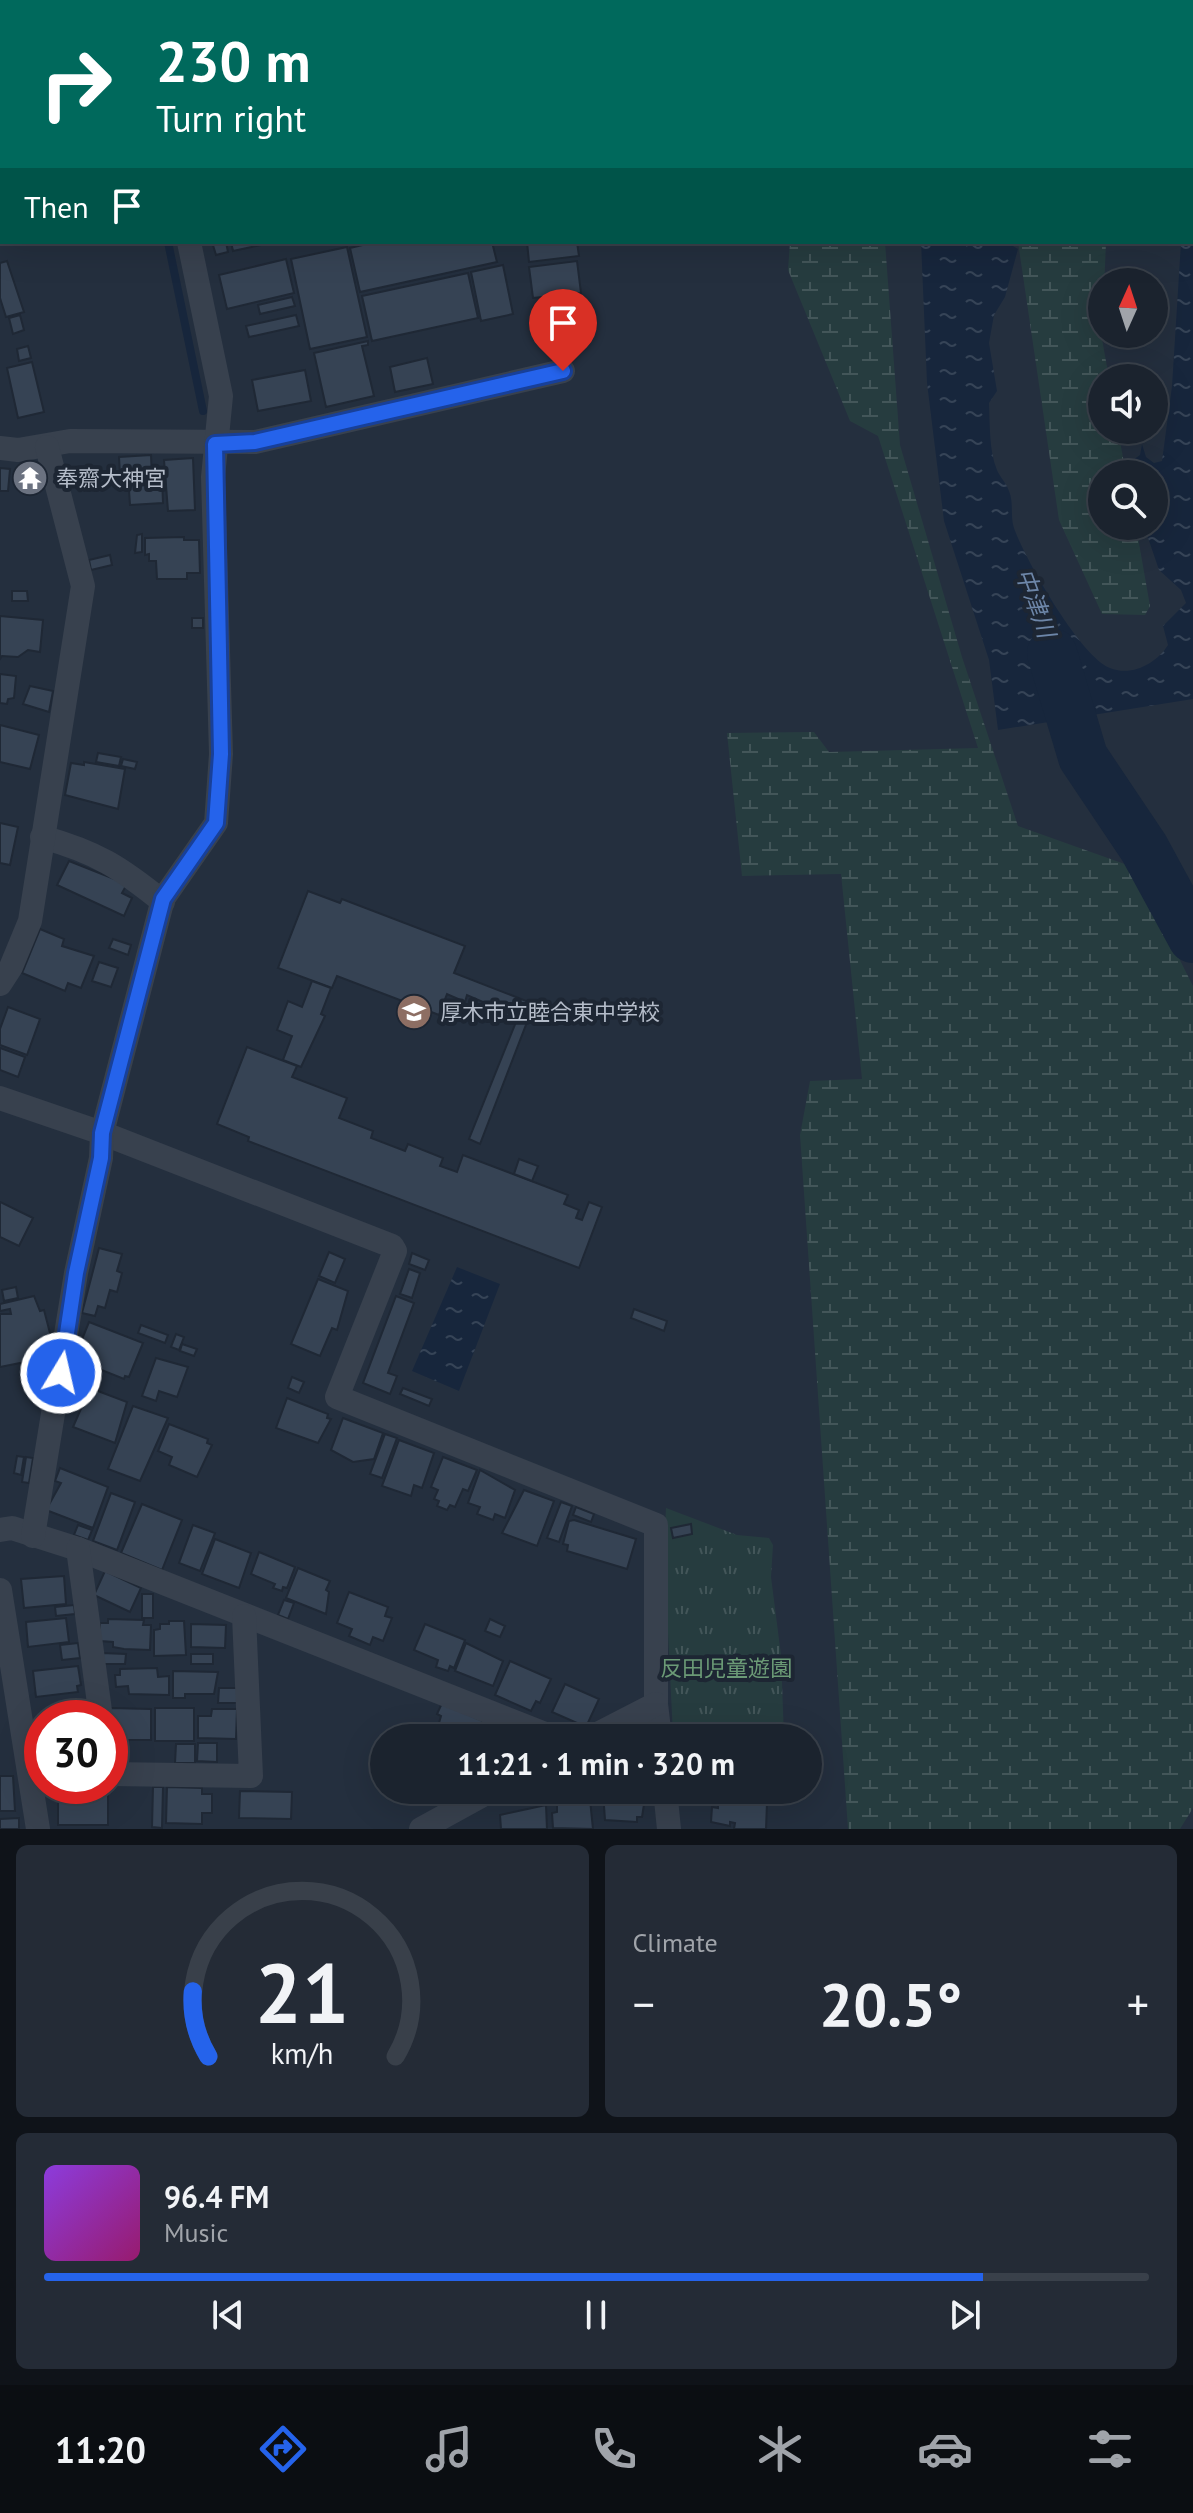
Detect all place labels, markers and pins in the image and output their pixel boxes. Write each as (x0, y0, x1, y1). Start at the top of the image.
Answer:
pin (529, 289, 597, 371)
temple icon: 奉齋大神宮 (11, 459, 49, 497)
place label: 奉齋大神宮 (56, 464, 166, 492)
school or university icon: 厚木市立睦合東中学校 (395, 993, 433, 1031)
place label: 厚木市立睦合東中学校 (440, 998, 660, 1026)

